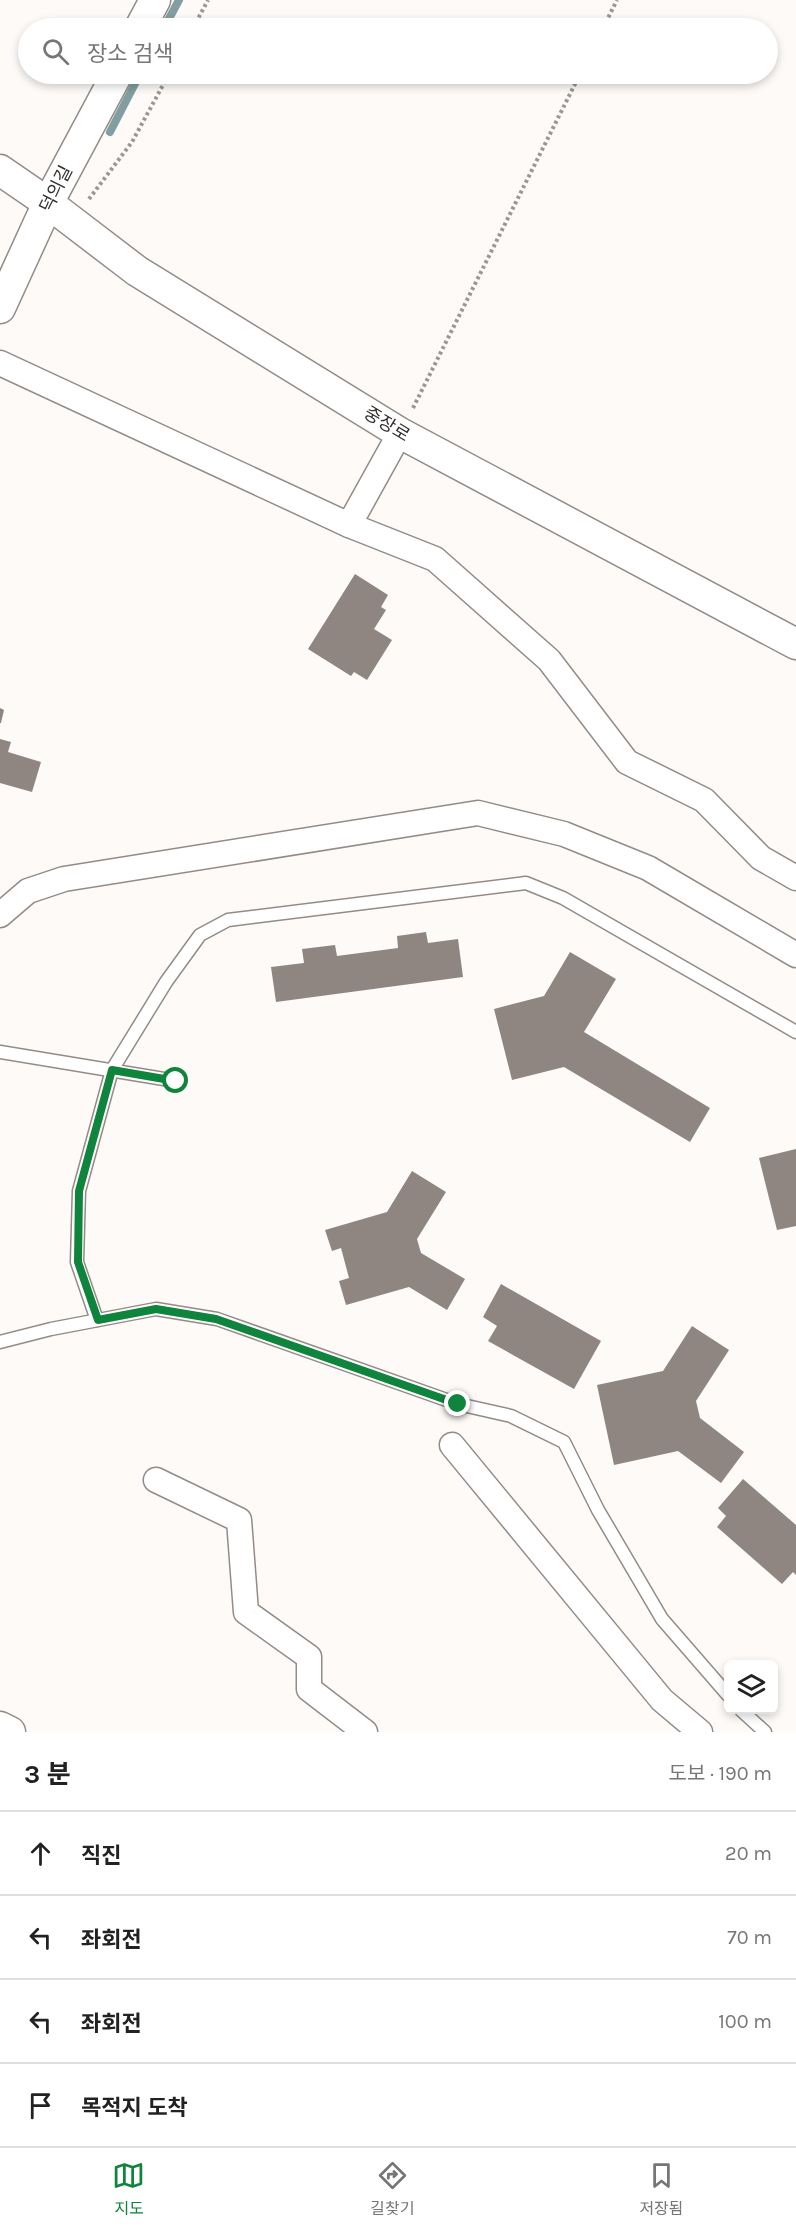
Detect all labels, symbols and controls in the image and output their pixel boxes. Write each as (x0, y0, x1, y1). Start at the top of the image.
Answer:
search box (18, 18, 778, 84)
icon: search (39, 35, 72, 68)
text: 장소 검색 (87, 41, 173, 67)
street label: 덕의길 (35, 162, 77, 216)
street label: 중장로 (360, 402, 414, 446)
route start (162, 1067, 188, 1093)
route end (444, 1390, 470, 1416)
map controls (724, 1660, 778, 1714)
button: layers (724, 1660, 778, 1714)
text: 3 분 (24, 1759, 71, 1790)
text: 도보 · 190 m (669, 1762, 772, 1785)
icon: ahead (24, 1837, 57, 1870)
text: 20 m (725, 1842, 772, 1865)
text: 직진 (81, 1843, 121, 1869)
icon: left (24, 1921, 57, 1954)
text: 70 m (727, 1926, 772, 1949)
text: 좌회전 (81, 1927, 142, 1953)
icon: left (24, 2005, 57, 2038)
text: 100 m (718, 2010, 772, 2033)
text: 좌회전 (81, 2011, 142, 2037)
icon: arrive (24, 2089, 57, 2122)
text: 목적지 도착 (81, 2095, 188, 2121)
tab: 지도 (112, 2159, 145, 2219)
tab: 길찾기 (370, 2159, 414, 2219)
tab: 저장됨 (639, 2159, 684, 2219)

